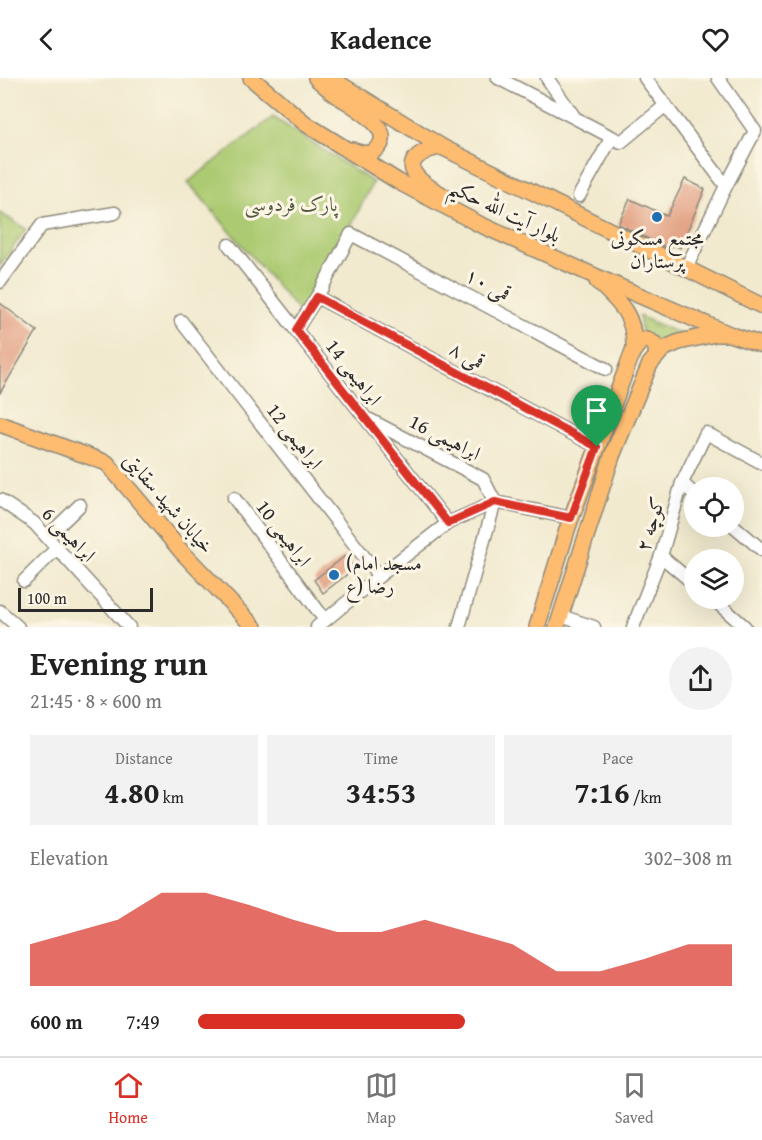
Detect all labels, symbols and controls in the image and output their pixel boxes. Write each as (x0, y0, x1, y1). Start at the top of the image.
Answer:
text: Kadence (330, 19, 432, 59)
icon: back (30, 23, 63, 56)
icon: heart (699, 23, 732, 56)
street label: بلوار آیت الله حکیم (442, 172, 566, 255)
park label: پارک فردوسی (244, 189, 339, 219)
marker: مجتمع مسکونی پرستاران (650, 210, 664, 224)
place label: مجتمع مسکونی پرستاران (611, 223, 703, 275)
street label: قمی ۱۰ (461, 260, 516, 307)
street label: ابراهیمی 14 (319, 333, 389, 411)
street label: قمی ۸ (445, 333, 490, 376)
pin (571, 385, 622, 447)
icon: arrive (580, 394, 613, 427)
street label: ابراهیمی 12 (260, 397, 330, 475)
street label: ابراهیمی 16 (404, 406, 486, 467)
street label: خیابان شهید سقایتی (117, 446, 221, 560)
map controls (684, 477, 744, 609)
button: locate (684, 477, 744, 537)
street label: ابراهیمی 10 (250, 493, 319, 572)
street label: کوچه ۲ (627, 493, 672, 555)
street label: ابراهیمی 6 (36, 499, 103, 568)
place label: (مسجد امام رضا (ع (346, 548, 422, 604)
button: layers (684, 549, 744, 609)
marker: (مسجد امام رضا (ع (327, 568, 341, 582)
scale bar (18, 585, 153, 612)
text: 100 m (27, 586, 67, 610)
text: Evening run (30, 639, 207, 687)
button: share (669, 647, 732, 710)
text: 21:45 · 8 × 600 m (30, 686, 162, 715)
text: Distance (115, 746, 173, 770)
text: Time (364, 746, 398, 770)
text: Pace (603, 746, 633, 770)
text: 4.80 (104, 770, 159, 814)
text: 34:53 (346, 770, 416, 814)
text: 7:16 (574, 770, 629, 814)
text: km (159, 785, 184, 809)
text: /km (629, 785, 662, 809)
text: Elevation (30, 843, 108, 872)
text: 302–308 m (644, 843, 732, 872)
text: 600 m (30, 1007, 83, 1036)
text: 7:49 (126, 1007, 160, 1036)
tab: Home (108, 1069, 148, 1129)
tab: Map (365, 1069, 398, 1129)
tab: Saved (615, 1069, 654, 1129)

